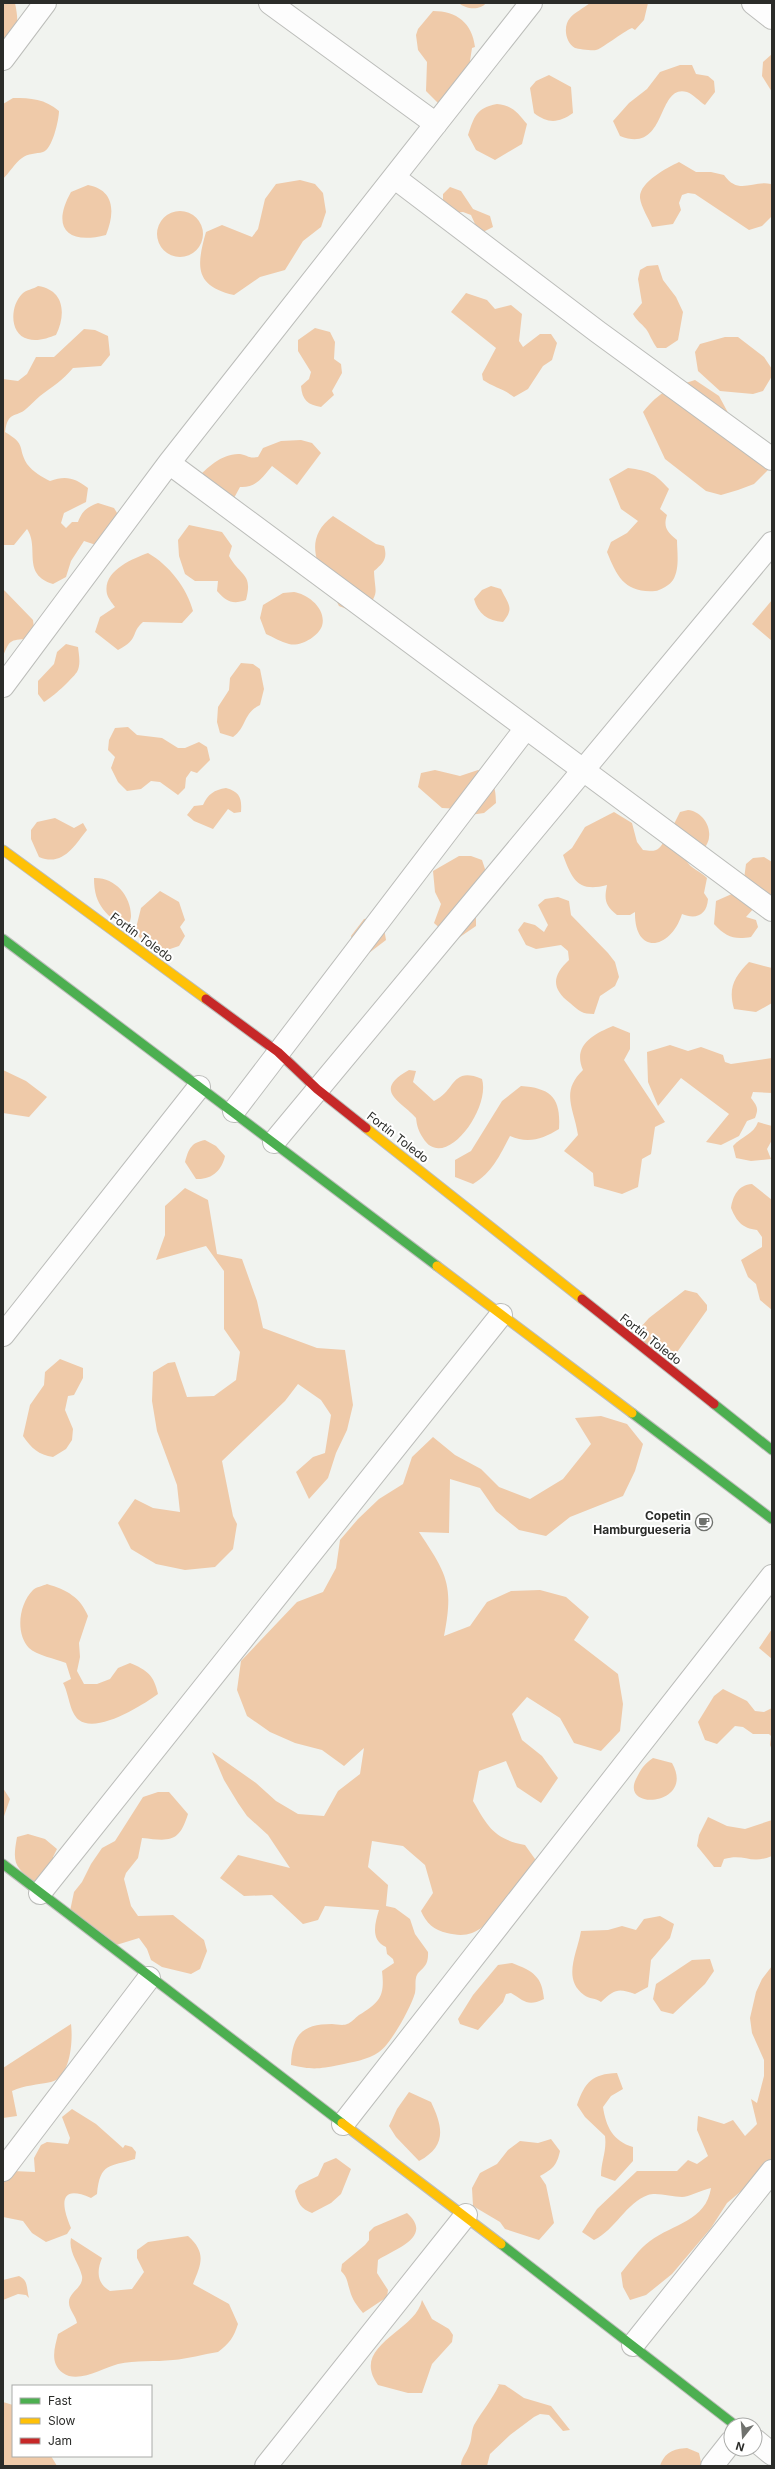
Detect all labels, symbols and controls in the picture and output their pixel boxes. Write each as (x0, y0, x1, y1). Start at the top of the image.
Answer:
street label: Fortín Toledo (108, 909, 176, 965)
street label: Fortín Toledo (364, 1108, 432, 1166)
street label: Fortín Toledo (617, 1310, 685, 1368)
place label: Copetin Hamburgueseria (593, 1508, 691, 1537)
cafe icon: Copetin Hamburgueseria (694, 1512, 714, 1532)
legend (12, 2385, 152, 2457)
text: Fast (48, 2393, 72, 2408)
text: Slow (48, 2413, 76, 2428)
north arrow (723, 2417, 763, 2457)
text: Jam (48, 2433, 72, 2448)
text: N (734, 2439, 746, 2454)

